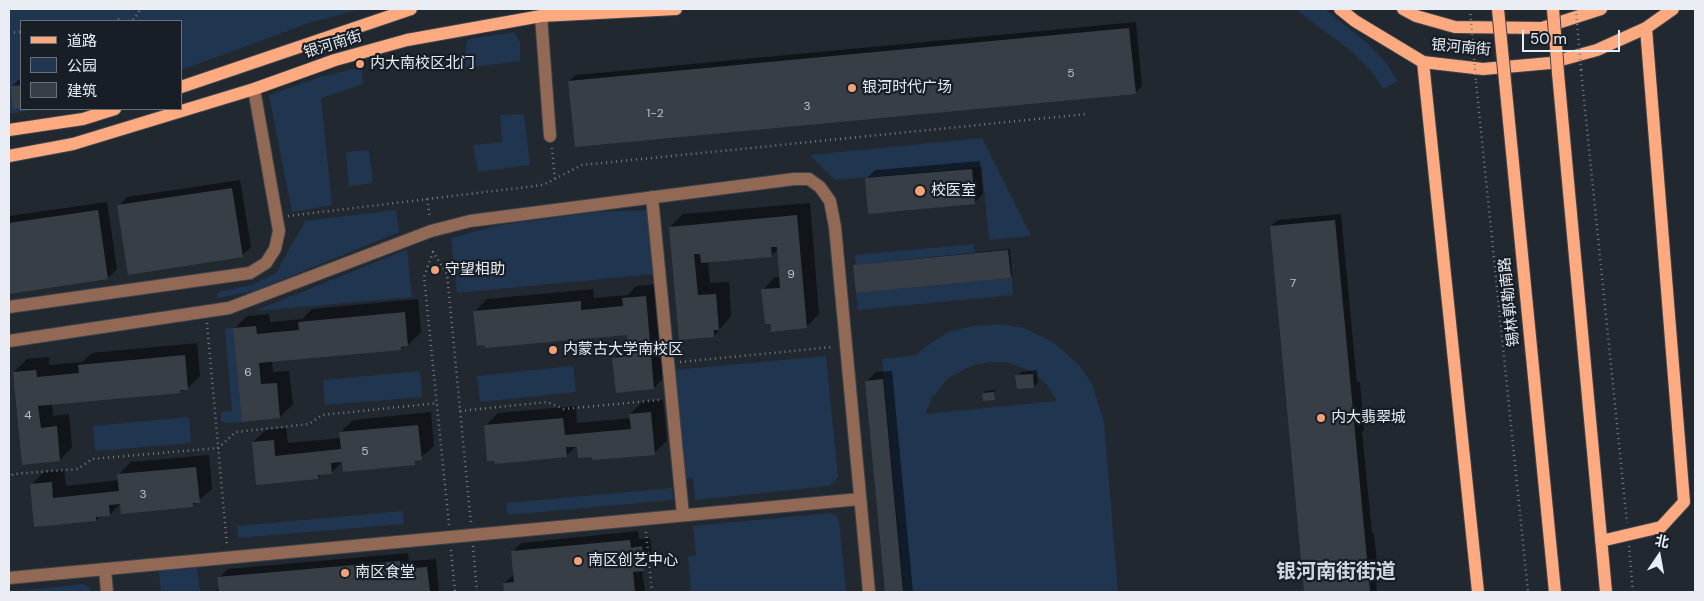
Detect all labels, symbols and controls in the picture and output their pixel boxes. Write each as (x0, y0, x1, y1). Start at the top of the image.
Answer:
legend (20, 20, 182, 110)
scale bar (1524, 20, 1622, 52)
street label: 银河南街 (302, 28, 364, 62)
text: 50 m (1530, 29, 1567, 49)
text: 道路 (67, 31, 97, 51)
street label: 银河南街 (1430, 36, 1492, 60)
place label: 内大南校区北门 (370, 55, 475, 73)
text: 公园 (67, 56, 97, 76)
marker: 内大南校区北门 (354, 58, 366, 70)
house number: 5 (1067, 67, 1075, 81)
place label: 银河时代广场 (862, 79, 952, 97)
text: 建筑 (67, 81, 97, 101)
marker: 银河时代广场 (846, 82, 858, 94)
house number: 3 (803, 100, 811, 114)
house number: 1-2 (646, 107, 664, 121)
place label: 校医室 (931, 182, 976, 200)
marker: 校医室 (913, 184, 927, 198)
street label: 锡林郭勒南路 (1496, 256, 1524, 348)
place label: 守望相助 (445, 261, 505, 279)
marker: 守望相助 (429, 264, 441, 276)
house number: 9 (787, 268, 795, 282)
house number: 7 (1290, 277, 1296, 291)
place label: 内蒙古大学南校区 (563, 341, 683, 359)
marker: 内蒙古大学南校区 (547, 344, 559, 356)
house number: 6 (244, 366, 252, 380)
house number: 4 (24, 409, 32, 423)
place label: 内大翡翠城 (1331, 409, 1406, 427)
marker: 内大翡翠城 (1315, 412, 1327, 424)
house number: 5 (361, 445, 369, 459)
house number: 3 (139, 488, 147, 502)
north arrow (1634, 531, 1684, 581)
text: 北 (1653, 531, 1671, 552)
place label: 南区创艺中心 (588, 552, 678, 570)
marker: 南区创艺中心 (572, 555, 584, 567)
district label: 银河南街街道 (1276, 561, 1396, 585)
place label: 南区食堂 (355, 564, 415, 582)
marker: 南区食堂 (339, 567, 351, 579)

